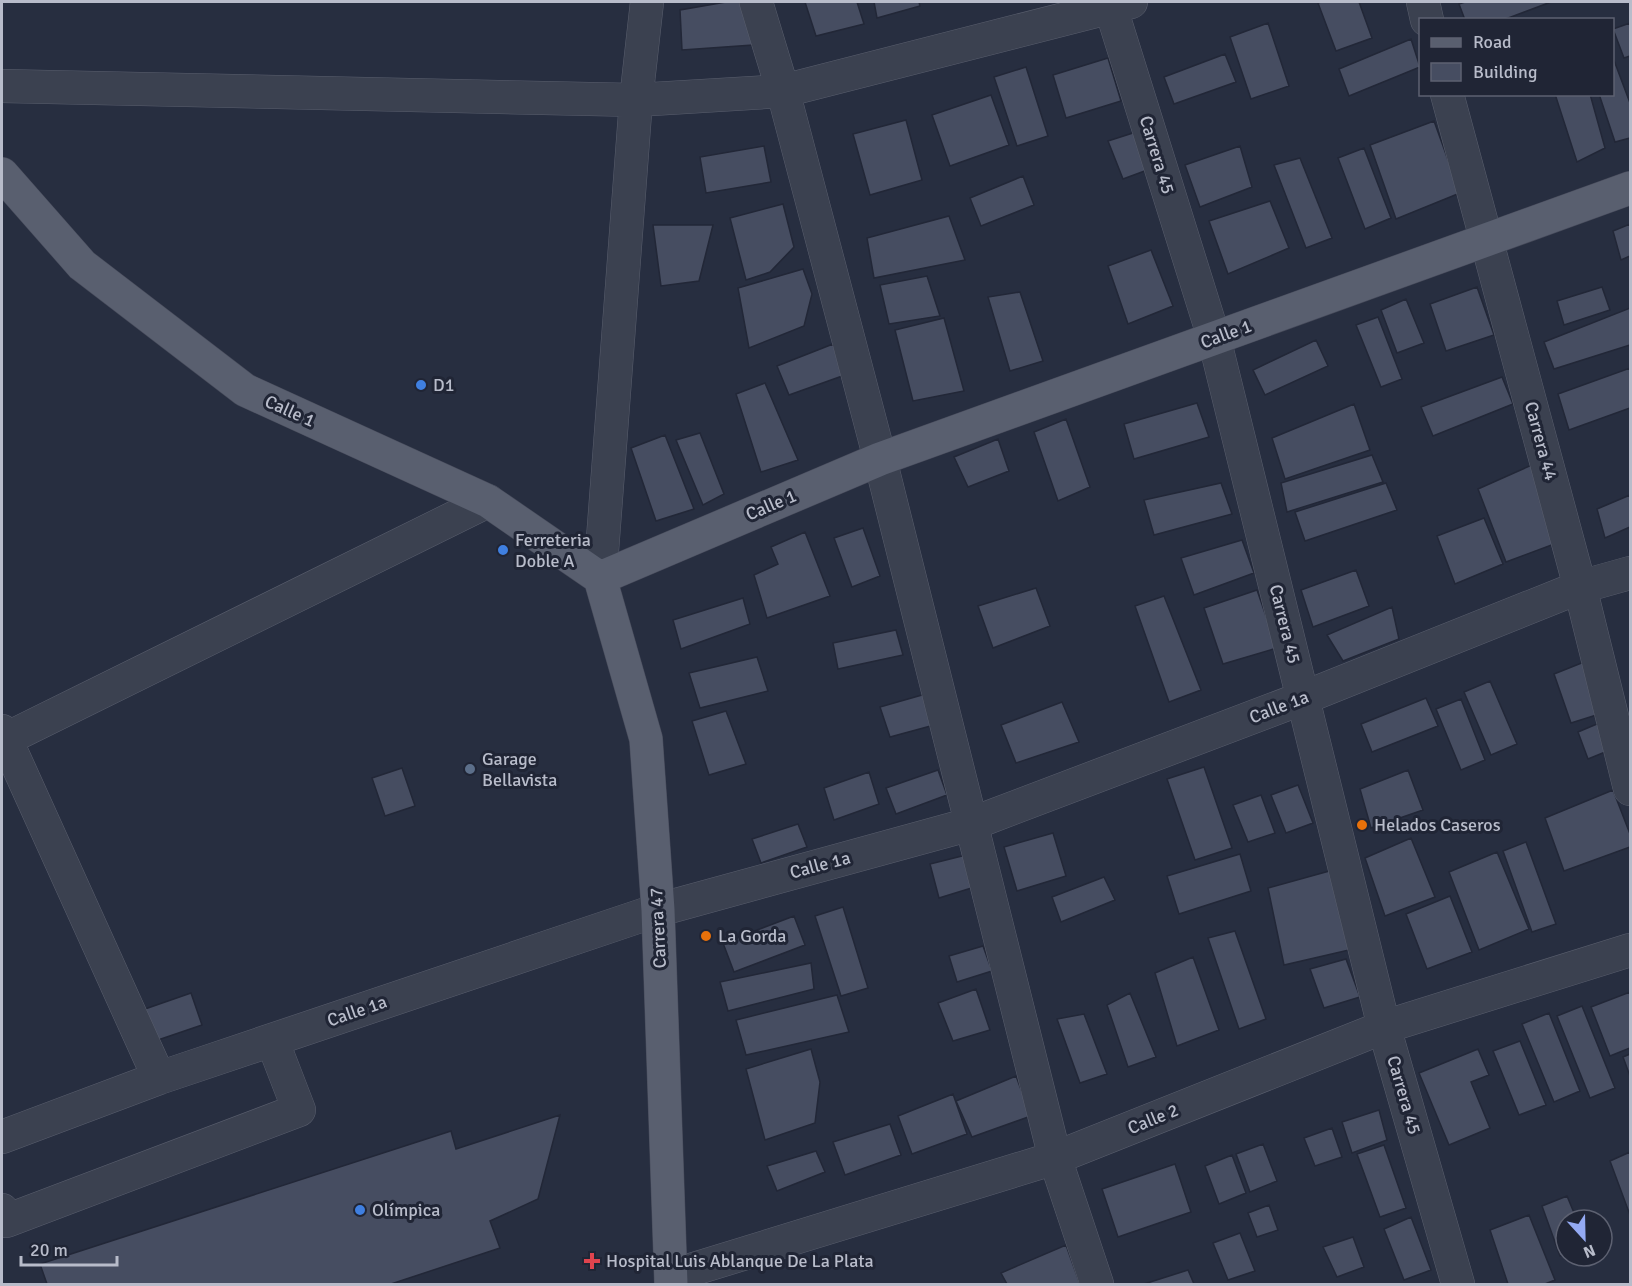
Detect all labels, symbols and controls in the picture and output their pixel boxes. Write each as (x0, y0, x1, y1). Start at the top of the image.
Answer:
legend (1419, 18, 1614, 96)
text: Road (1473, 31, 1512, 53)
text: Building (1473, 61, 1537, 83)
street label: Carrera 45 (1135, 113, 1179, 197)
street label: Calle 1 (1197, 315, 1255, 353)
place label: D1 (433, 374, 454, 396)
marker: D1 (414, 378, 428, 392)
street label: Calle 1 (261, 390, 319, 432)
street label: Carrera 44 (1520, 399, 1562, 483)
street label: Calle 1 (742, 485, 800, 525)
place label: Ferreteria Doble A (515, 529, 591, 572)
marker: Ferreteria Doble A (496, 543, 510, 557)
street label: Carrera 45 (1265, 582, 1305, 666)
street label: Calle 1a (1246, 686, 1312, 728)
place label: Garage Bellavista (482, 748, 557, 791)
marker: Garage Bellavista (463, 762, 477, 776)
place label: Helados Caseros (1374, 814, 1501, 836)
marker: Helados Caseros (1355, 818, 1369, 832)
street label: Calle 1a (787, 846, 853, 884)
street label: Carrera 47 (645, 887, 671, 969)
place label: La Gorda (718, 925, 786, 947)
marker: La Gorda (699, 929, 713, 943)
street label: Calle 1a (324, 991, 390, 1031)
street label: Carrera 45 (1382, 1053, 1426, 1137)
street label: Calle 2 (1124, 1099, 1182, 1139)
place label: Olímpica (372, 1199, 440, 1221)
marker: Olímpica (353, 1203, 367, 1217)
north arrow (1554, 1208, 1614, 1268)
scale bar (21, 1229, 117, 1267)
text: 20 m (30, 1239, 68, 1261)
text: N (1580, 1240, 1598, 1262)
place label: Hospital Luis Ablanque De La Plata (606, 1250, 874, 1272)
marker: Hospital Luis Ablanque De La Plata (583, 1252, 601, 1270)

